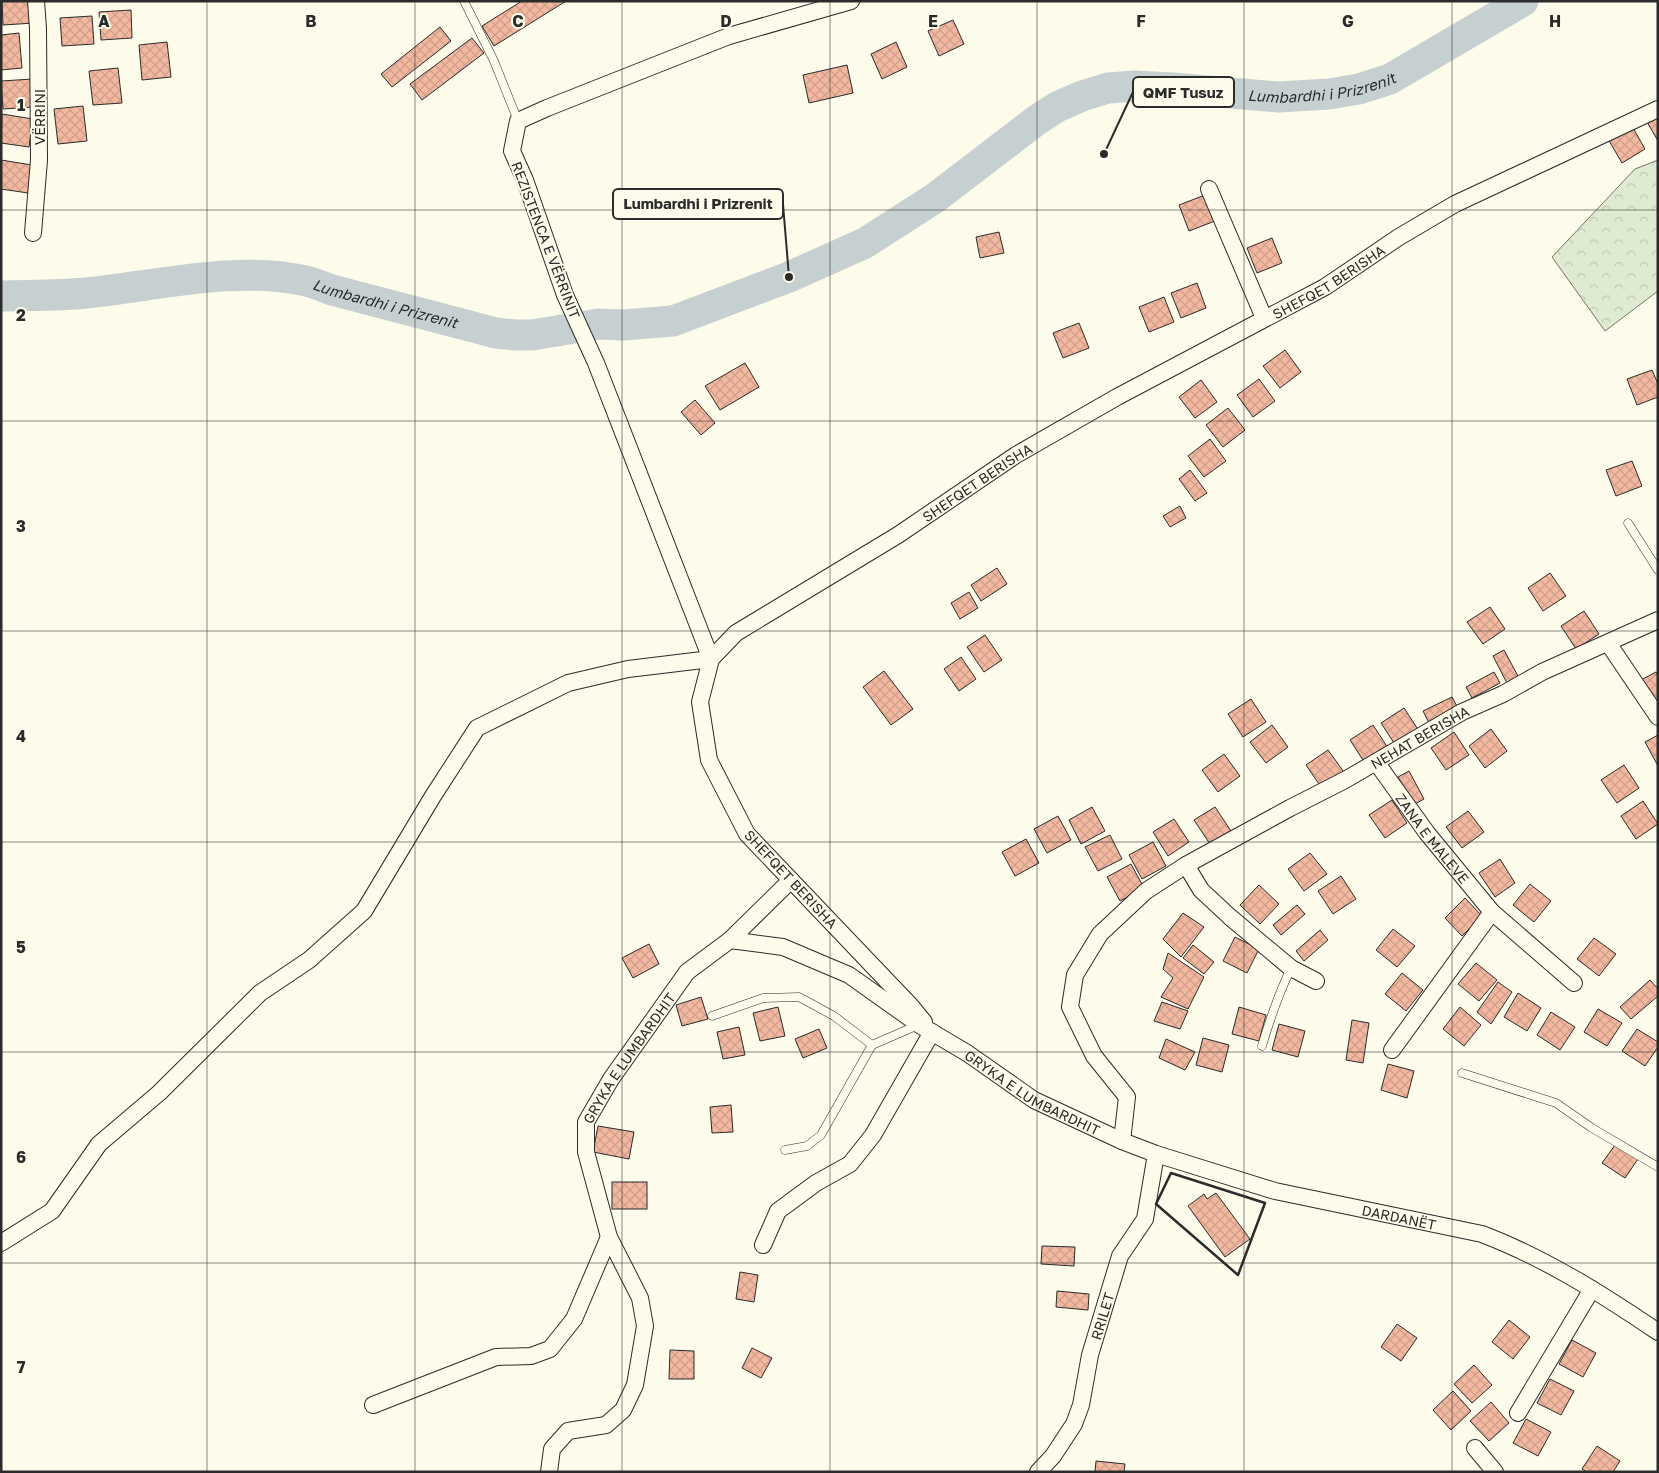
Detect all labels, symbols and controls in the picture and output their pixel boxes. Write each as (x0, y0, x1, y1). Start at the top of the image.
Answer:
text: A (98, 11, 110, 31)
text: B (305, 11, 317, 31)
text: C (512, 11, 524, 31)
text: D (720, 11, 732, 31)
text: E (928, 11, 938, 31)
text: F (1136, 11, 1146, 31)
text: G (1342, 11, 1354, 31)
text: H (1549, 11, 1561, 31)
water label: Lumbardhi i Prizrenit (1247, 68, 1400, 106)
callout: QMF Tusuz (1133, 77, 1234, 107)
text: QMF Tusuz (1143, 83, 1224, 101)
street label: VËRRINI (31, 89, 48, 145)
text: 1 (17, 95, 25, 115)
street label: REZISTENCA E VËRRINIT (508, 159, 584, 321)
callout: Lumbardhi i Prizrenit (613, 189, 783, 219)
text: Lumbardhi i Prizrenit (623, 194, 773, 212)
street label: SHEFQET BERISHA (1269, 240, 1388, 322)
water label: Lumbardhi i Prizrenit (310, 275, 461, 332)
text: 2 (16, 305, 26, 325)
street label: SHEFQET BERISHA (919, 439, 1035, 525)
text: 3 (16, 516, 26, 536)
street label: NEHAT BERISHA (1367, 701, 1472, 772)
text: 4 (16, 726, 26, 746)
street label: ZANA E MALEVE (1393, 790, 1473, 887)
street label: SHEFQET BERISHA (741, 826, 841, 932)
text: 5 (16, 937, 26, 957)
street label: GRYKA E LUMBARDHIT (579, 989, 679, 1126)
street label: GRYKA E LUMBARDHIT (962, 1046, 1103, 1138)
text: 6 (16, 1147, 26, 1167)
street label: DARDANËT (1361, 1201, 1438, 1233)
street label: RRILET (1087, 1290, 1117, 1342)
text: 7 (17, 1357, 26, 1377)

